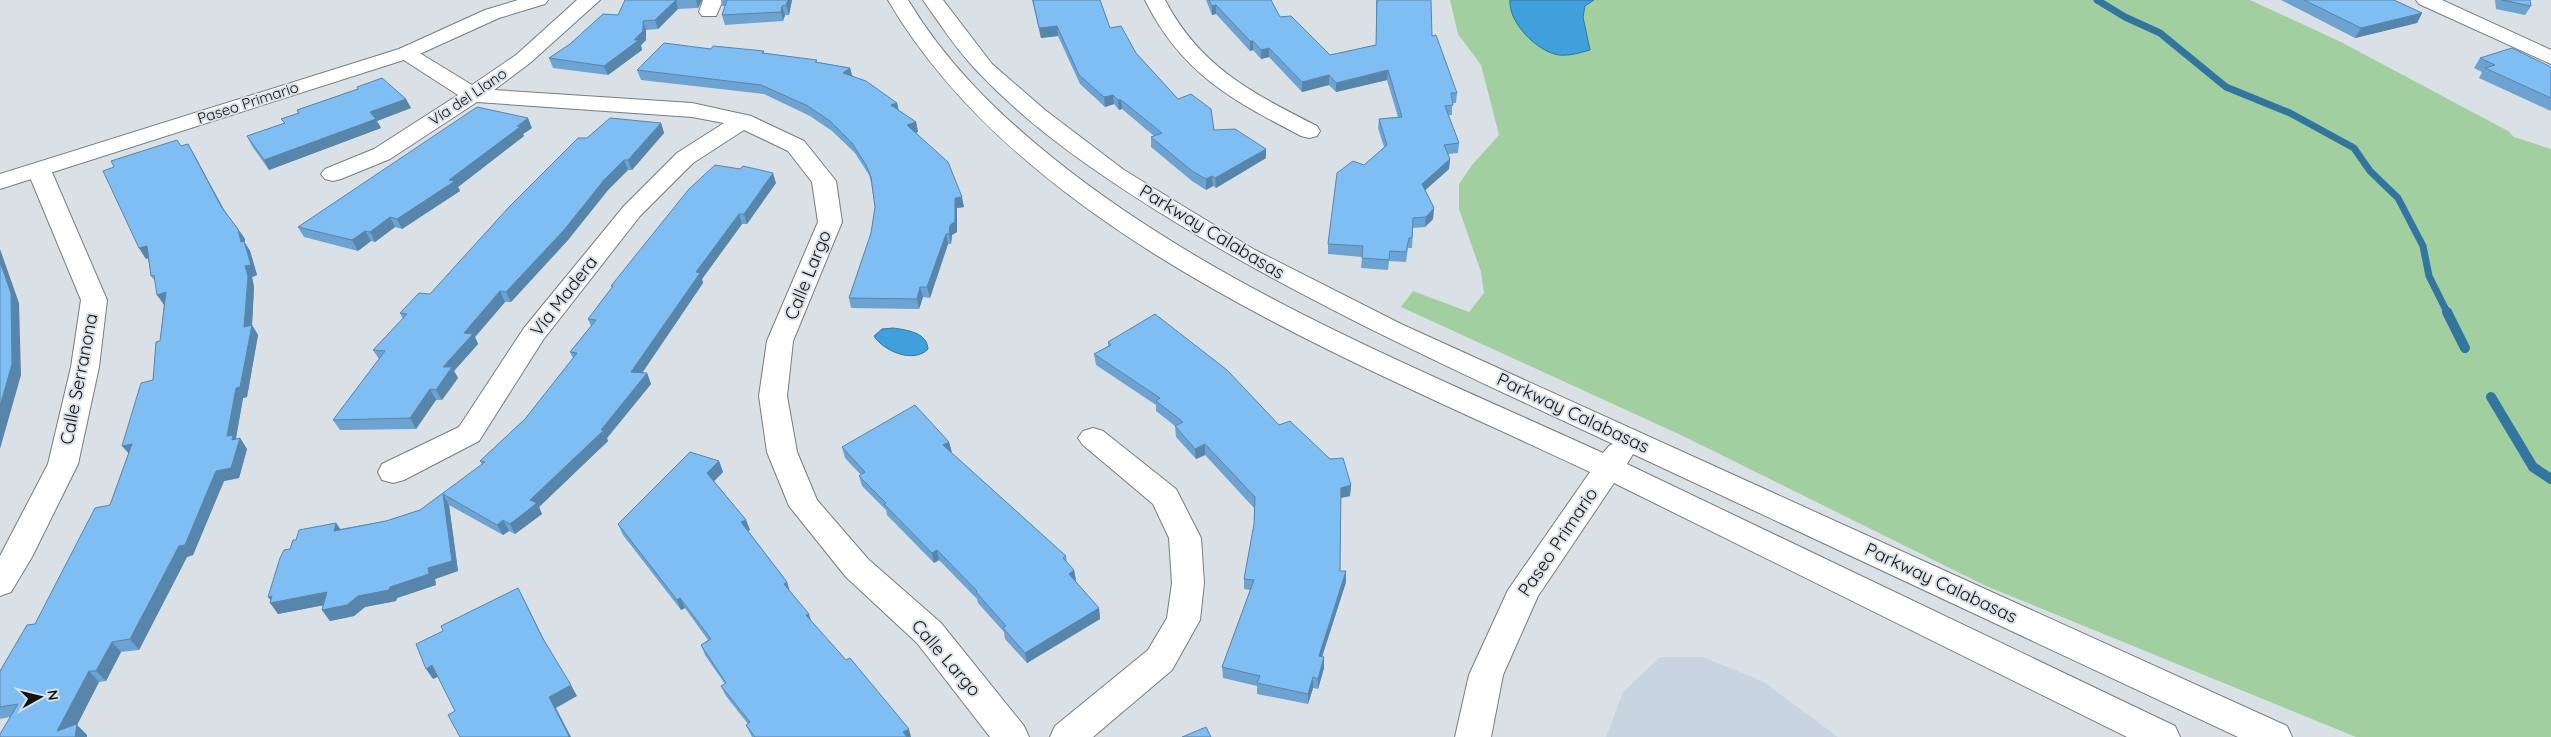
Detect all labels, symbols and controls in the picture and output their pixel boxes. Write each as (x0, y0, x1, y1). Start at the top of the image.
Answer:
street label: Vía del Llano (425, 64, 510, 130)
street label: Paseo Primario (195, 77, 301, 128)
street label: Parkway Calabasas (1136, 179, 1289, 284)
street label: Calle Largo (779, 227, 836, 323)
street label: Vía Madera (525, 251, 602, 341)
street label: Calle Serranona (55, 311, 103, 447)
street label: Parkway Calabasas (1493, 367, 1653, 458)
street label: Paseo Primario (1513, 483, 1602, 601)
street label: Parkway Calabasas (1861, 537, 2021, 628)
street label: Calle Largo (907, 614, 986, 701)
north arrow (15, 672, 65, 722)
text: N (43, 689, 63, 702)

